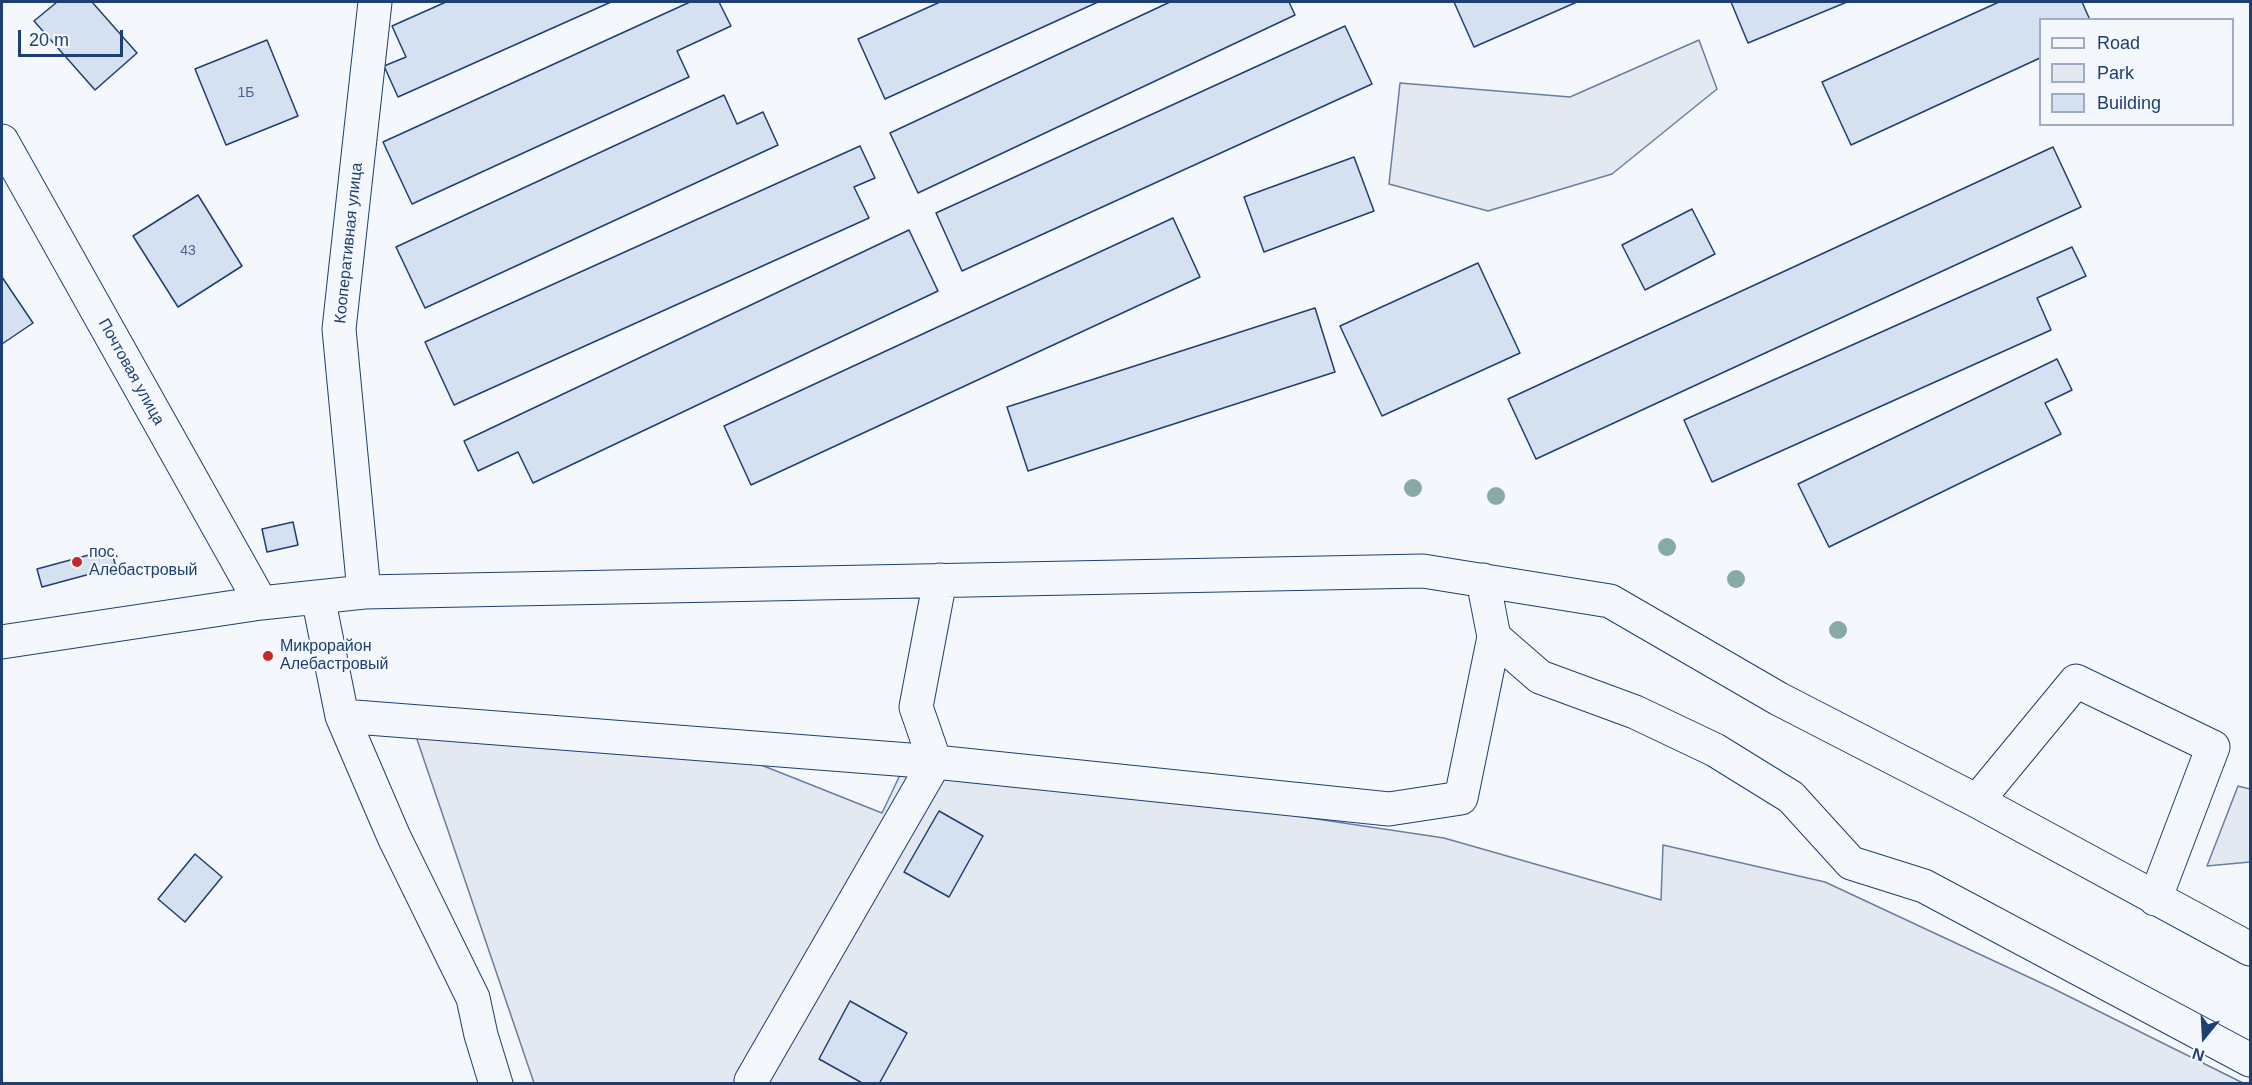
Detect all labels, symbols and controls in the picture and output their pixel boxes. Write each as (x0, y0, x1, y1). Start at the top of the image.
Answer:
scale bar (21, 18, 126, 56)
legend (2039, 18, 2234, 126)
text: 20 m (29, 30, 69, 50)
text: Road (2097, 33, 2140, 53)
text: Park (2097, 63, 2134, 83)
house number: 1Б (238, 85, 254, 101)
text: Building (2097, 93, 2161, 113)
street label: Кооперативная улица (331, 162, 367, 324)
house number: 43 (180, 243, 196, 259)
street label: Почтовая улица (94, 315, 168, 429)
place label: пос. Алебастровый (89, 543, 197, 581)
marker: пос. Алебастровый (70, 555, 84, 569)
place label: Микрорайон Алебастровый (280, 637, 388, 675)
marker: Микрорайон Алебастровый (261, 649, 275, 663)
north arrow (2174, 1007, 2234, 1067)
text: N (2190, 1045, 2206, 1064)

